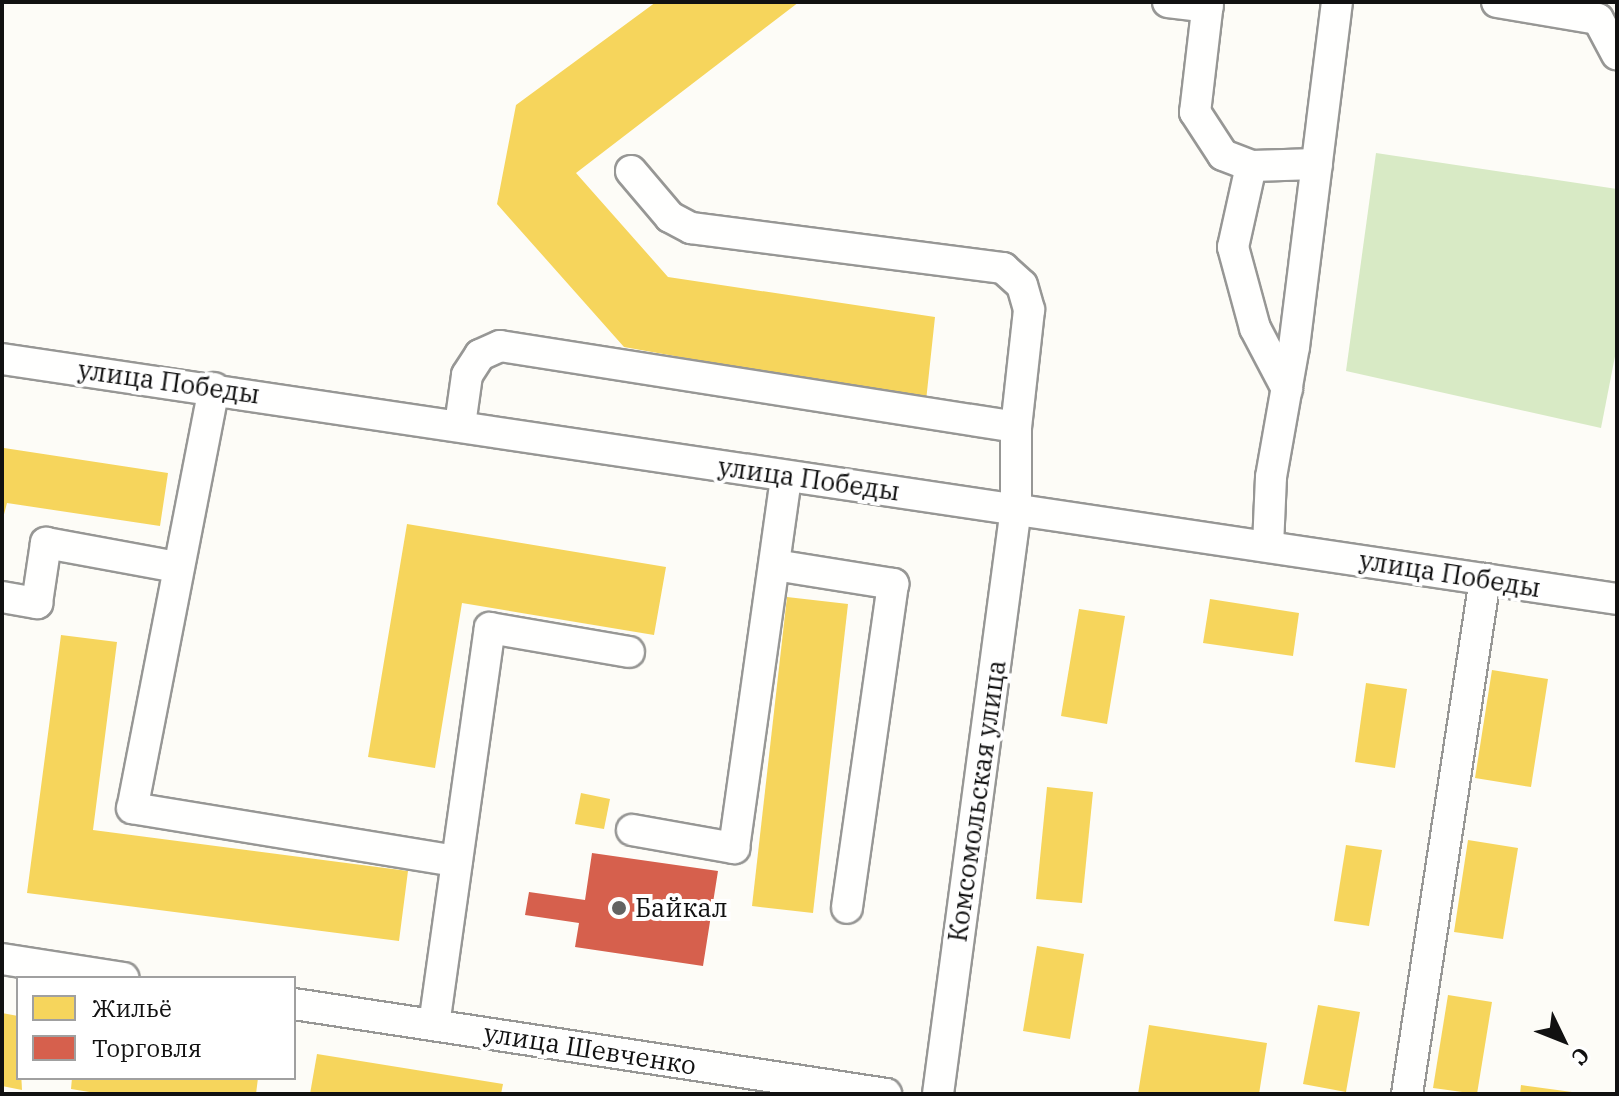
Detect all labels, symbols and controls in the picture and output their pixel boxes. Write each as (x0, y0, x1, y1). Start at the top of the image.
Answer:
street label: улица Победы (76, 354, 262, 410)
street label: улица Победы (716, 451, 902, 507)
street label: улица Победы (1357, 544, 1543, 604)
street label: Комсомольская улица (942, 658, 1012, 944)
place label: Байкал (635, 892, 728, 924)
marker: Байкал (610, 899, 628, 917)
legend (16, 976, 296, 1080)
text: Жильё (92, 992, 172, 1024)
north arrow (1523, 1000, 1603, 1080)
street label: улица Шевченко (482, 1017, 698, 1081)
text: Торговля (92, 1032, 202, 1064)
text: С (1565, 1041, 1597, 1072)

